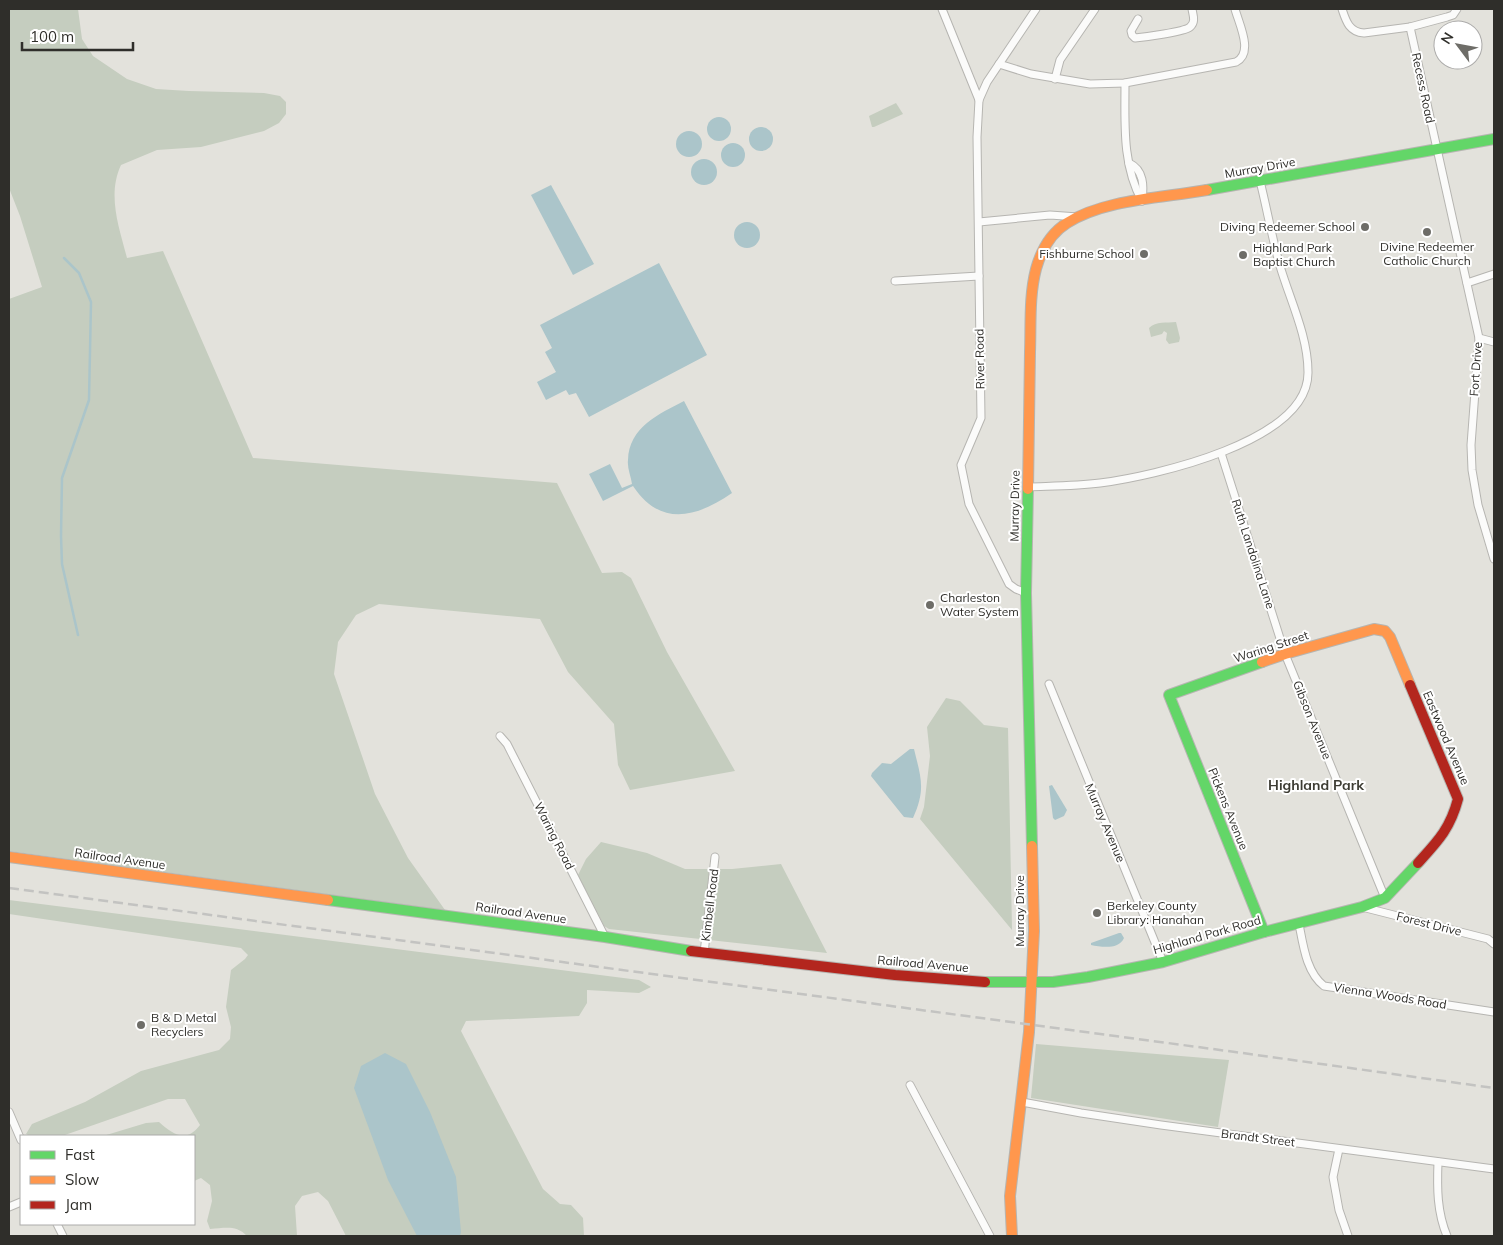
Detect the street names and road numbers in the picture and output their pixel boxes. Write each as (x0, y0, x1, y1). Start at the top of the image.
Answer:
street label: Recess Road (1409, 51, 1438, 124)
street label: Murray Drive (1223, 154, 1296, 181)
street label: River Road (971, 328, 988, 390)
street label: Fort Drive (1466, 341, 1485, 397)
street label: Murray Drive (1006, 470, 1023, 542)
street label: Ruth Landolina Lane (1229, 497, 1278, 611)
street label: Waring Street (1232, 627, 1310, 666)
street label: Gibson Avenue (1290, 678, 1335, 761)
street label: Eastwood Avenue (1420, 689, 1473, 787)
street label: Pickens Avenue (1205, 766, 1252, 852)
street label: Murray Avenue (1082, 781, 1129, 865)
street label: Waring Road (531, 799, 578, 872)
street label: Railroad Avenue (74, 845, 167, 872)
street label: Kimbell Road (698, 868, 721, 942)
street label: Murray Drive (1012, 875, 1027, 947)
street label: Railroad Avenue (475, 899, 568, 926)
street label: Forest Drive (1395, 908, 1463, 939)
street label: Highland Park Road (1151, 912, 1263, 957)
street label: Railroad Avenue (877, 952, 969, 975)
street label: Vienna Woods Road (1333, 979, 1448, 1012)
street label: Brandt Street (1220, 1126, 1296, 1149)

